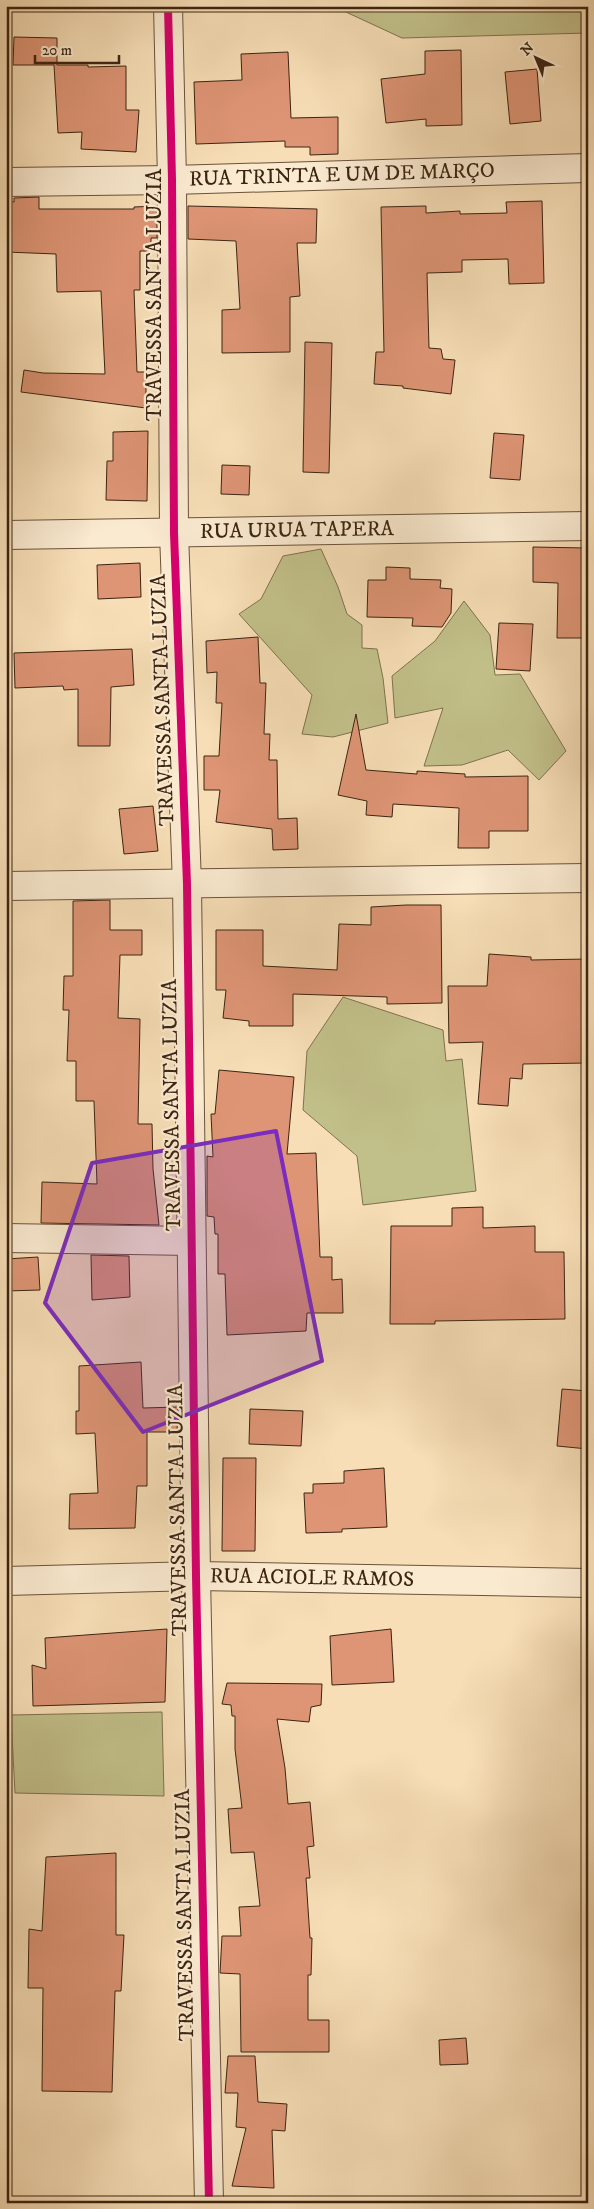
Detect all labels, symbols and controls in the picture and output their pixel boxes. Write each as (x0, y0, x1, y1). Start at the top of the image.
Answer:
scale bar (35, 32, 119, 64)
north arrow (512, 32, 562, 82)
text: N (517, 39, 538, 60)
text: 20 m (42, 41, 72, 60)
street label: RUA TRINTA E UM DE MARÇO (189, 158, 495, 193)
street label: TRAVESSA SANTA LUZIA (142, 168, 168, 421)
street label: RUA URUA TAPERA (200, 516, 395, 545)
street label: TRAVESSA SANTA LUZIA (146, 573, 180, 826)
street label: TRAVESSA SANTA LUZIA (157, 978, 187, 1231)
street label: TRAVESSA SANTA LUZIA (163, 1383, 193, 1636)
street label: RUA ACIOLE RAMOS (210, 1563, 414, 1593)
street label: TRAVESSA SANTA LUZIA (170, 1788, 200, 2041)

